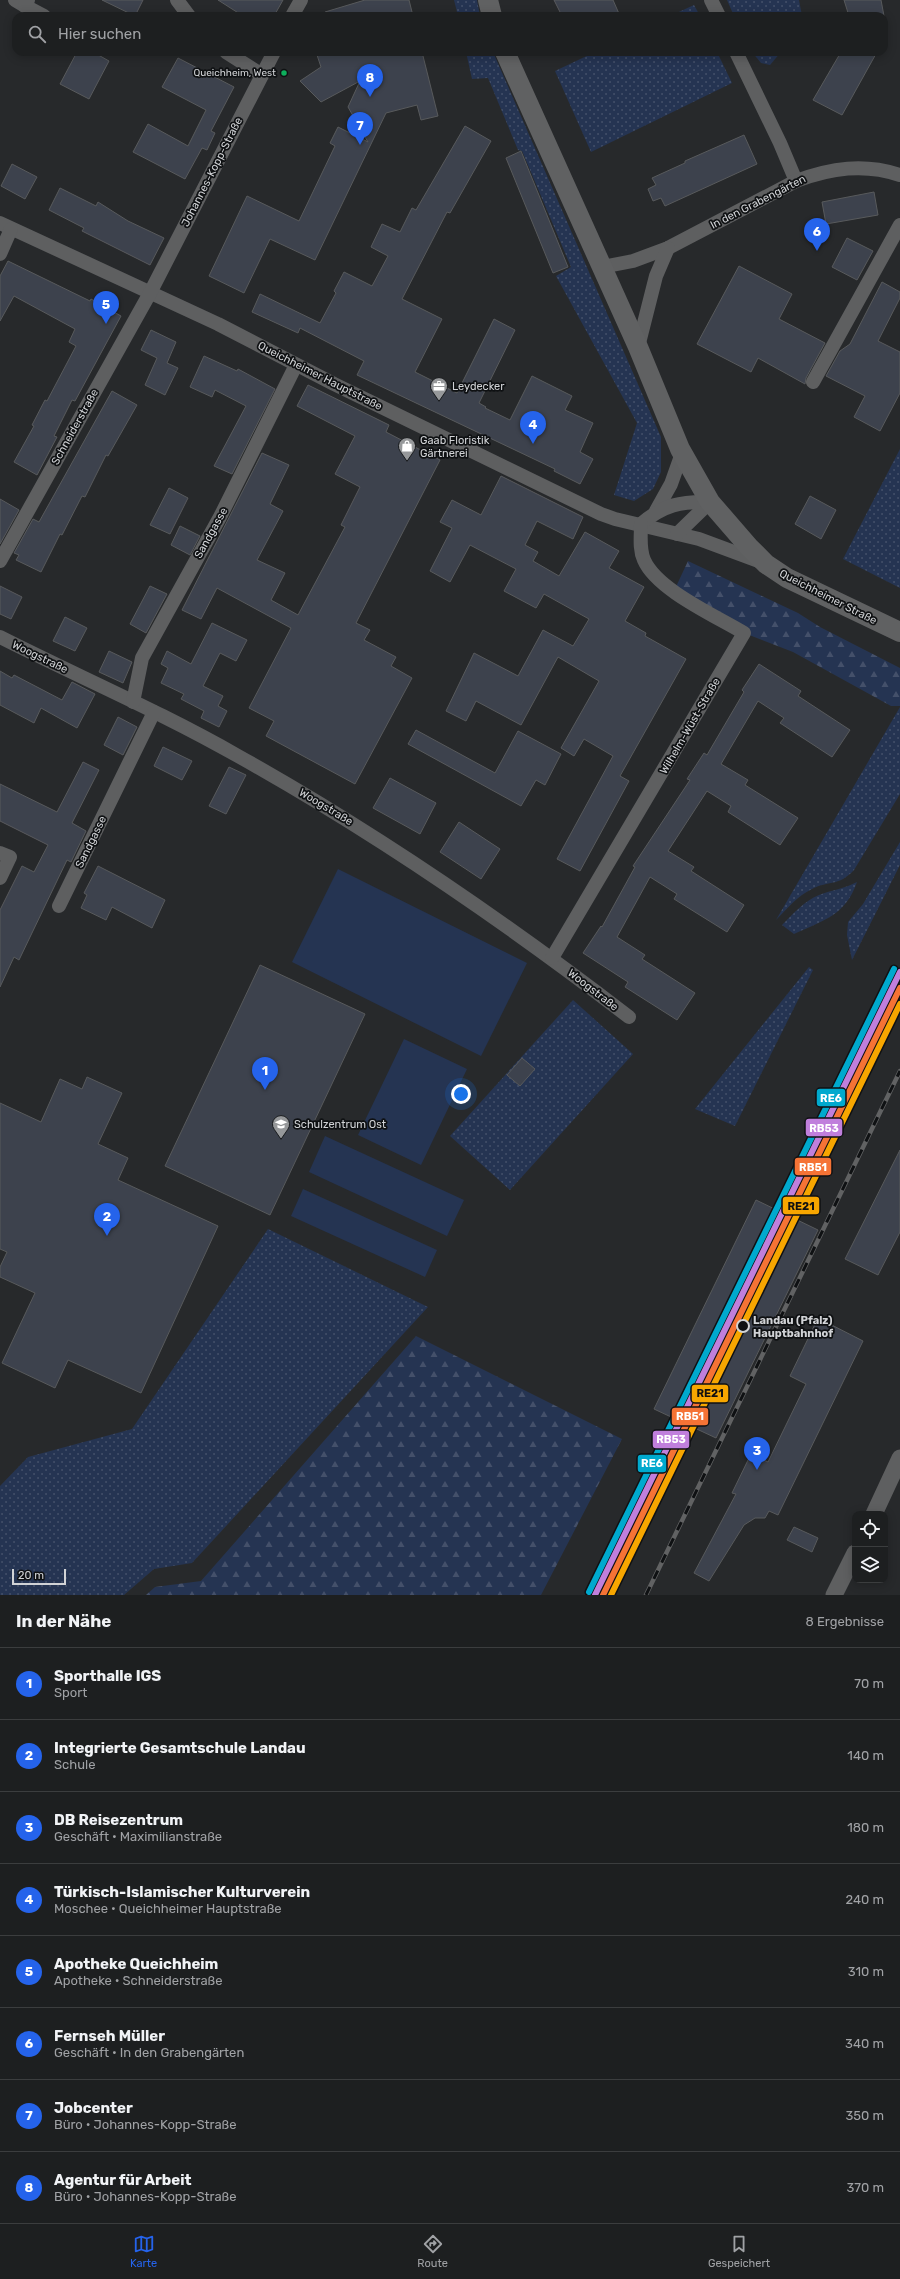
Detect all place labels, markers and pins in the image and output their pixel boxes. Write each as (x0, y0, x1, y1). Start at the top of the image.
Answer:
pin: 8 (357, 64, 383, 97)
place label: Queichheim, West (193, 67, 276, 79)
marker: Queichheim, West (279, 68, 289, 78)
pin: 7 (347, 112, 373, 145)
pin: 6 (804, 218, 830, 251)
pin: 5 (93, 291, 119, 324)
office icon: Leydecker (429, 376, 449, 401)
place label: Leydecker (452, 380, 505, 393)
pin: 4 (520, 411, 546, 444)
place label: Gaab Floristik Gärtnerei (420, 434, 490, 460)
shop icon: Gaab Floristik Gärtnerei (397, 436, 417, 461)
pin: 1 (252, 1057, 278, 1090)
school or university icon: Schulzentrum Ost (271, 1114, 291, 1139)
place label: Schulzentrum Ost (294, 1118, 387, 1131)
pin: 2 (94, 1203, 120, 1236)
place label: Landau (Pfalz) Hauptbahnhof (753, 1314, 833, 1340)
marker: Landau (Pfalz) Hauptbahnhof (736, 1319, 750, 1333)
pin: 3 (744, 1437, 770, 1470)

